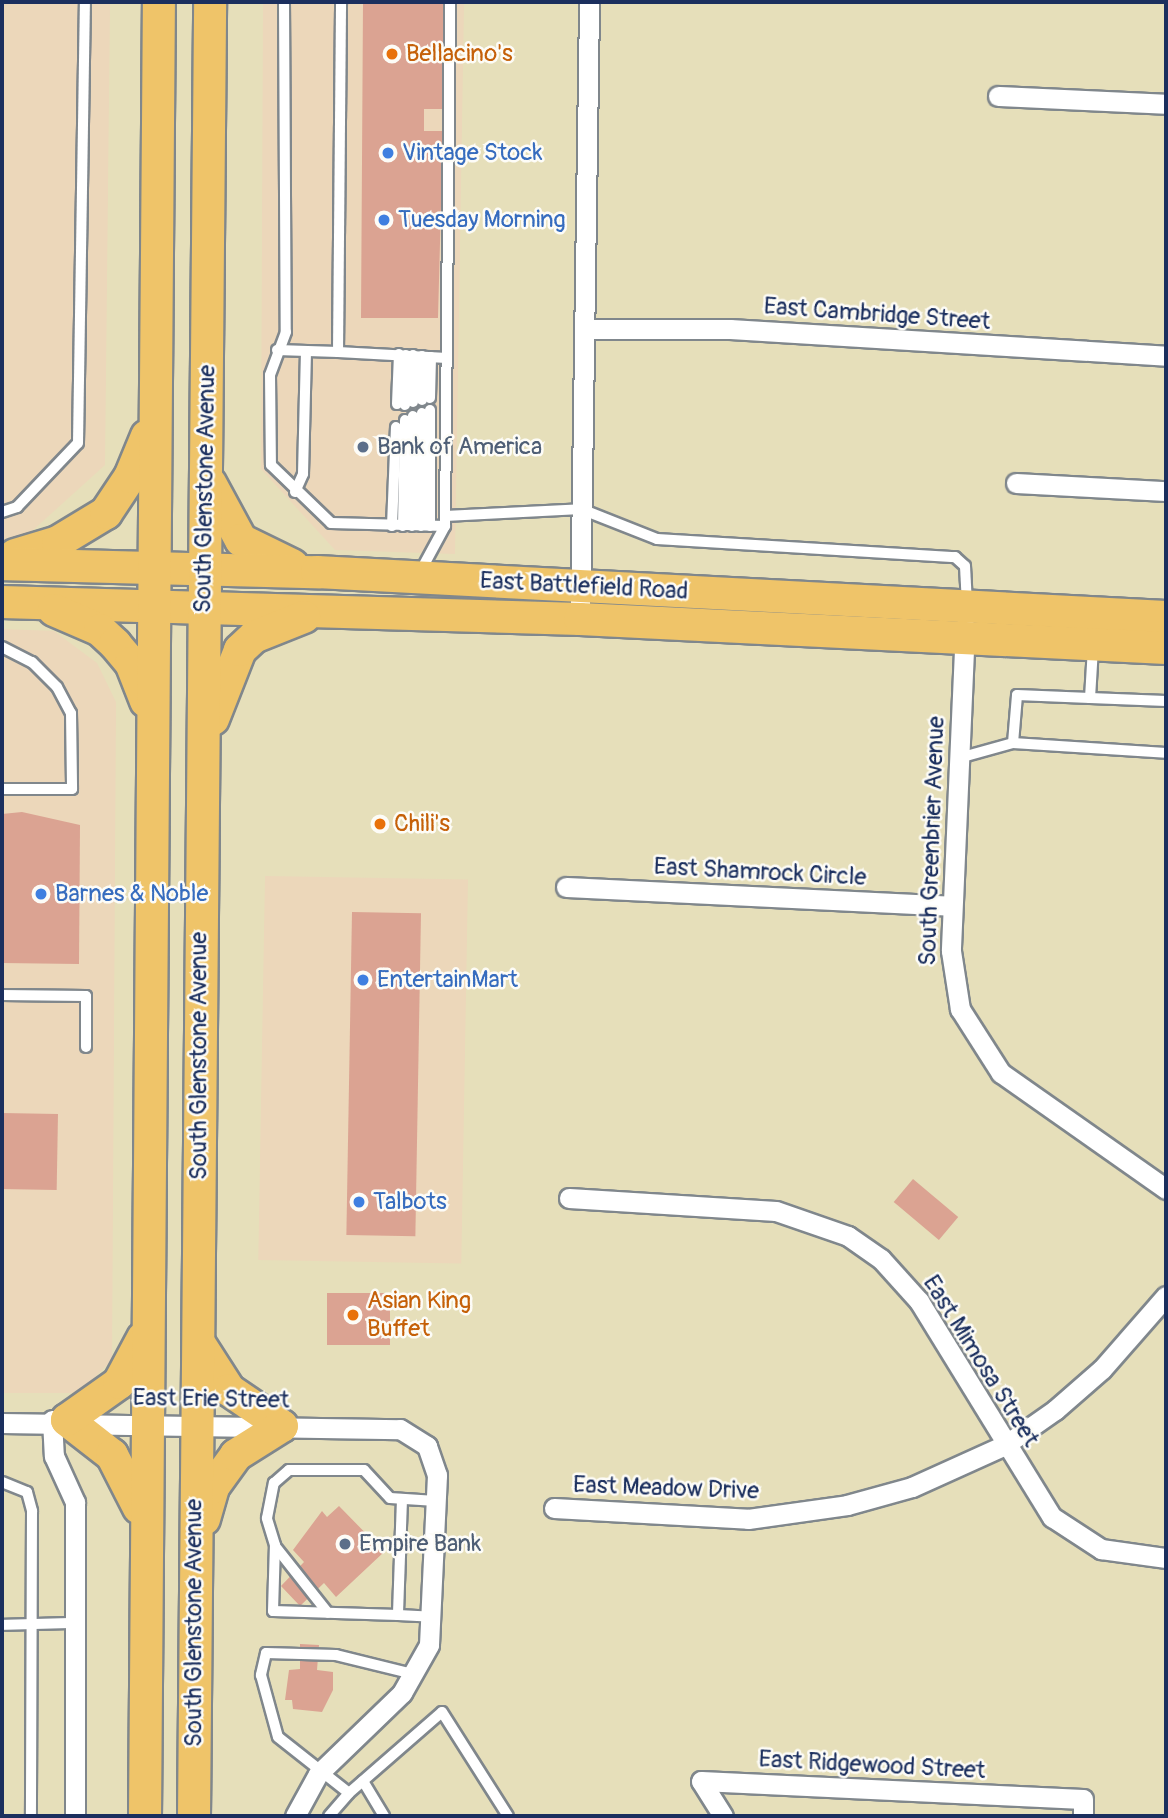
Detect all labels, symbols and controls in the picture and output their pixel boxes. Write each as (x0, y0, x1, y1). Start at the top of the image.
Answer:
place label: Bellacino's (406, 40, 513, 68)
marker: Bellacino's (384, 46, 400, 62)
place label: Vintage Stock (402, 139, 542, 167)
marker: Vintage Stock (380, 145, 396, 161)
place label: Tuesday Morning (398, 206, 566, 234)
marker: Tuesday Morning (376, 212, 392, 228)
street label: East Cambridge Street (763, 292, 991, 336)
street label: South Glenstone Avenue (188, 365, 222, 613)
place label: Bank of America (377, 433, 542, 461)
marker: Bank of America (355, 439, 371, 455)
street label: East Battlefield Road (479, 566, 689, 606)
street label: South Greenbrier Avenue (913, 716, 951, 966)
place label: Chili's (394, 810, 450, 838)
marker: Chili's (372, 816, 388, 832)
street label: East Shamrock Circle (653, 852, 867, 892)
place label: Barnes & Noble (55, 880, 208, 908)
marker: Barnes & Noble (33, 886, 49, 902)
street label: South Glenstone Avenue (185, 932, 213, 1180)
place label: EntertainMart (377, 966, 518, 994)
marker: EntertainMart (355, 972, 371, 988)
place label: Talbots (373, 1188, 447, 1216)
marker: Talbots (351, 1194, 367, 1210)
street label: East Mimosa Street (917, 1270, 1045, 1452)
place label: Asian King Buffet (367, 1287, 471, 1343)
marker: Asian King Buffet (345, 1307, 361, 1323)
street label: East Erie Street (132, 1383, 290, 1415)
street label: East Meadow Drive (573, 1470, 759, 1506)
street label: South Glenstone Avenue (180, 1499, 208, 1747)
place label: Empire Bank (359, 1530, 481, 1558)
marker: Empire Bank (337, 1536, 353, 1552)
street label: East Ridgewood Street (758, 1745, 986, 1785)

